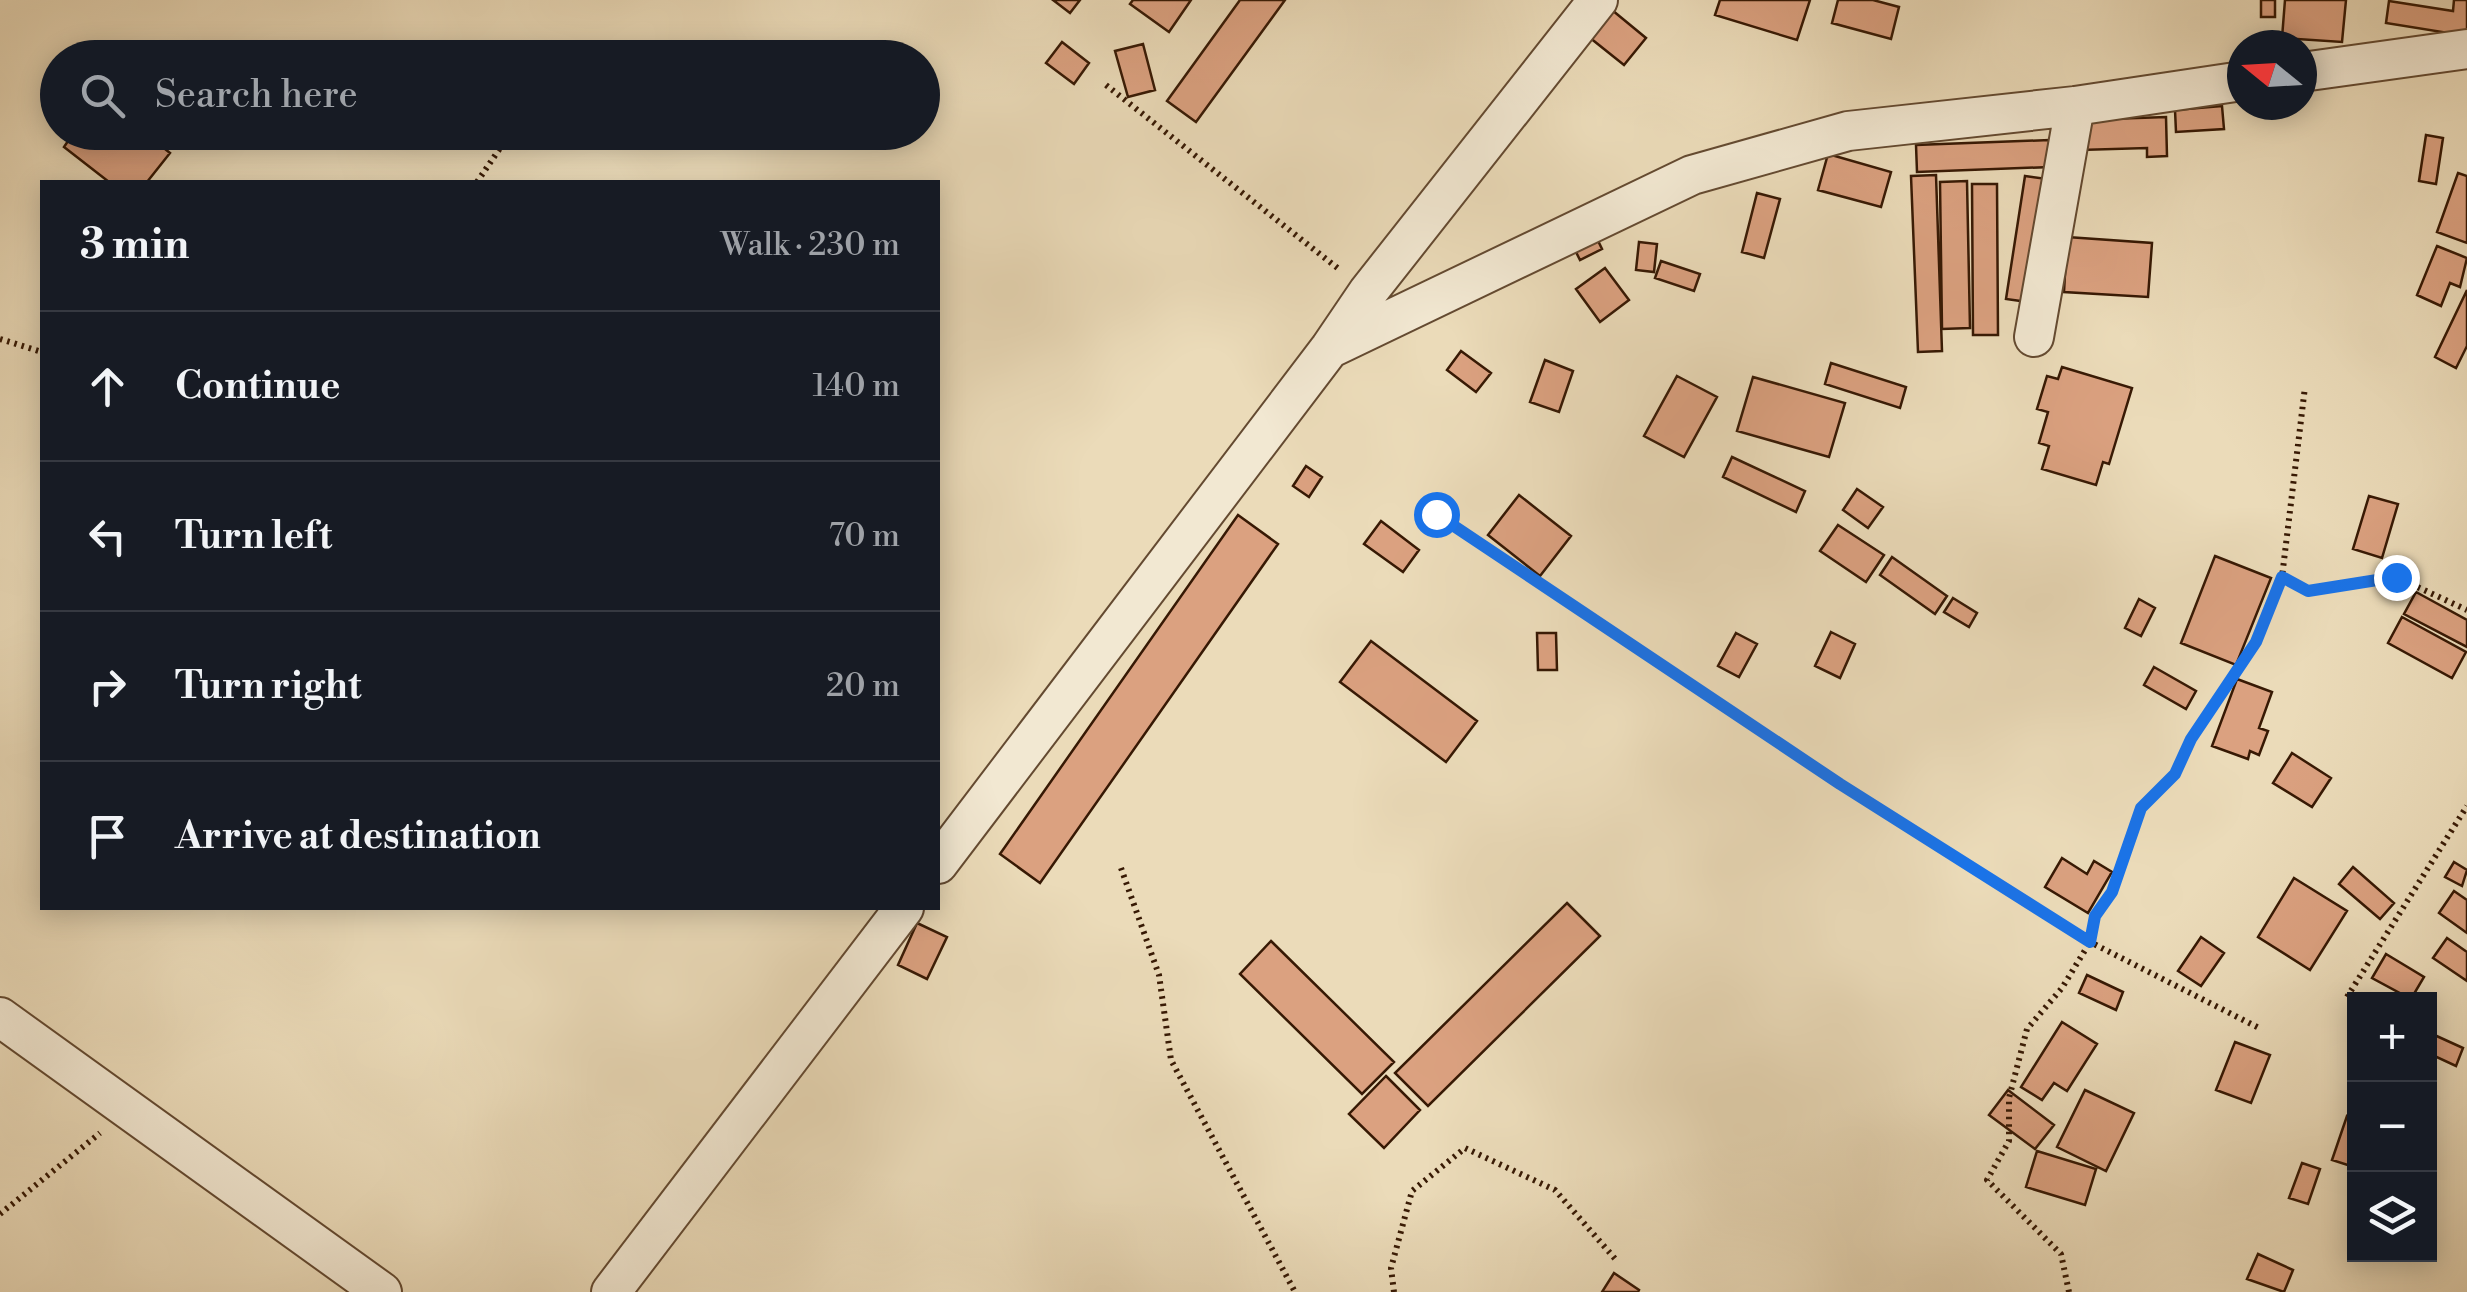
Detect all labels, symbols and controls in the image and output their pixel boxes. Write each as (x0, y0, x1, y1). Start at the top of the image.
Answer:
north arrow (2227, 30, 2317, 120)
search box (40, 40, 940, 150)
icon: search (75, 68, 130, 123)
text: Search here (155, 72, 358, 119)
text: 3 min (80, 219, 189, 272)
text: Walk · 230 m (720, 225, 900, 265)
icon: ahead (80, 359, 135, 414)
text: Continue (175, 363, 340, 410)
text: 140 m (813, 366, 900, 406)
route start (1414, 492, 1460, 538)
icon: left (80, 509, 135, 564)
text: Turn left (175, 513, 332, 560)
text: 70 m (829, 516, 900, 556)
route end (2374, 555, 2420, 601)
icon: right (80, 659, 135, 714)
text: Turn right (175, 663, 361, 710)
text: 20 m (826, 666, 900, 706)
icon: arrive (80, 809, 135, 864)
text: Arrive at destination (175, 813, 541, 860)
map controls (2347, 992, 2437, 1262)
button: + (2347, 992, 2437, 1082)
button: − (2347, 1082, 2437, 1172)
button: layers (2347, 1172, 2437, 1262)

